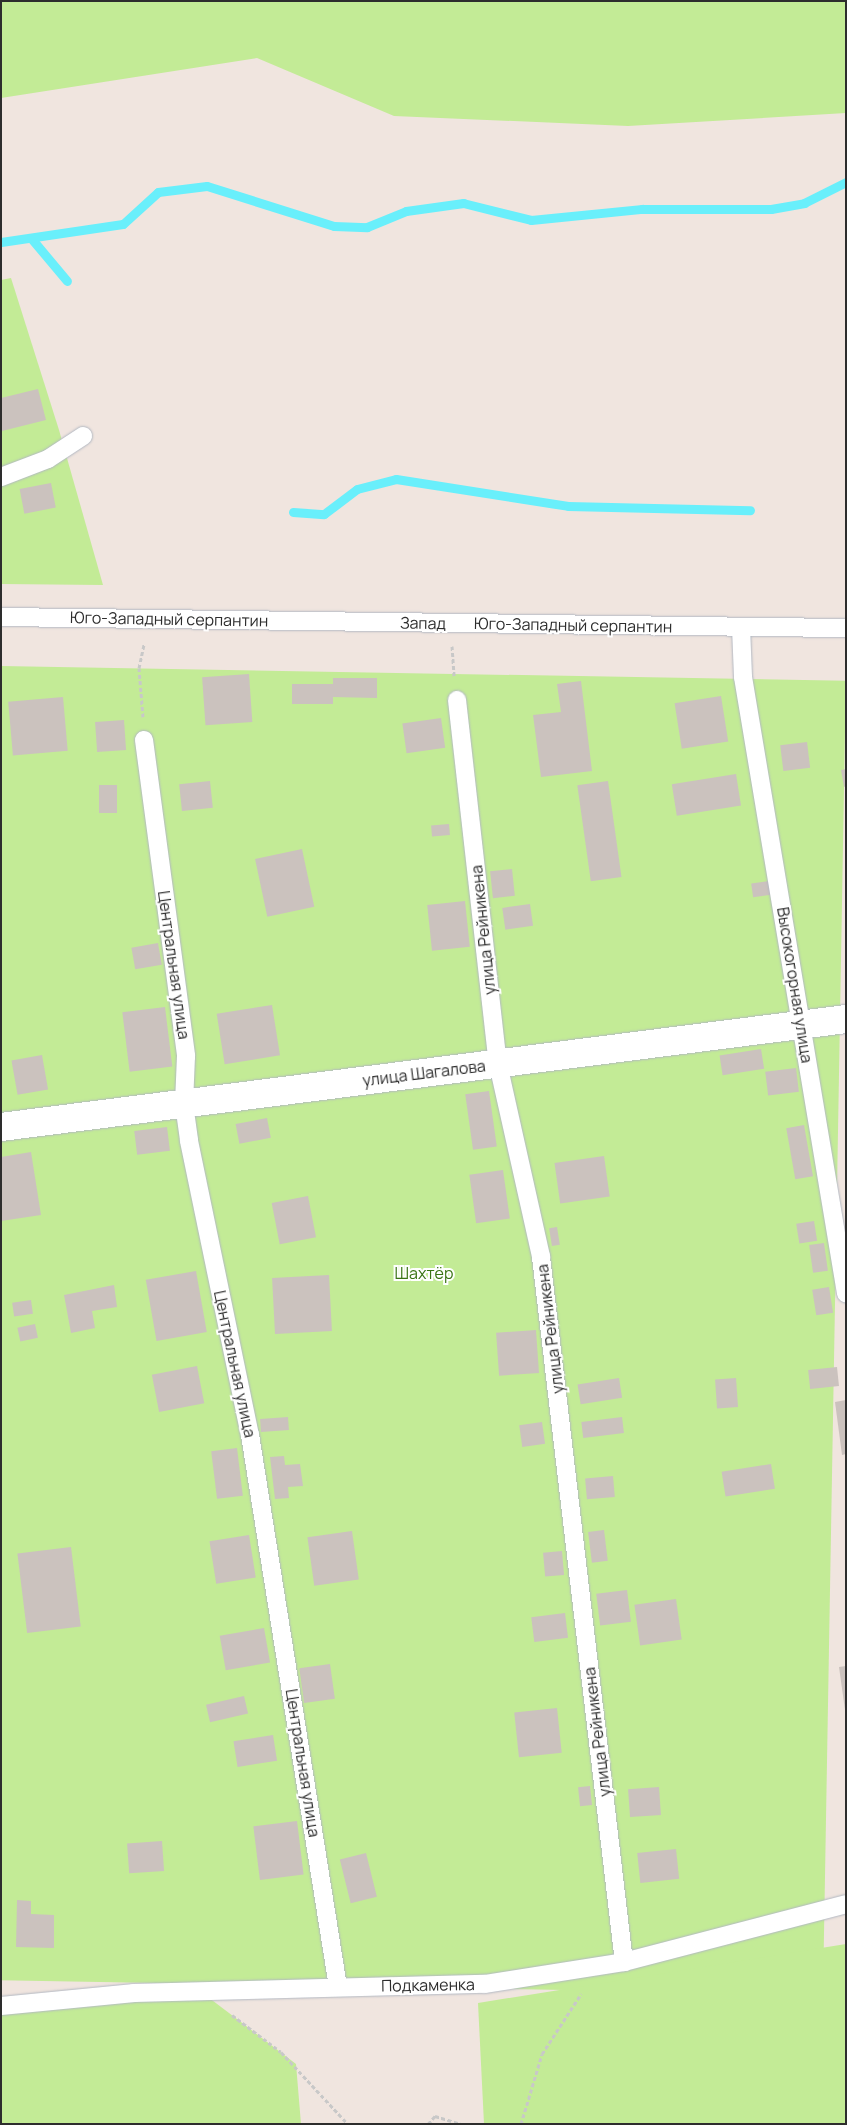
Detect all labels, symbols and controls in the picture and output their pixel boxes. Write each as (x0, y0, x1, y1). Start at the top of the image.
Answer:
street label: Юго-Западный серпантин (70, 608, 268, 630)
street label: Запад (400, 613, 446, 633)
street label: Юго-Западный серпантин (474, 614, 672, 636)
street label: улица Рейникена (467, 864, 499, 996)
street label: Центральная улица (154, 889, 194, 1041)
street label: Высокогорная улица (773, 906, 817, 1064)
street label: улица Шагалова (361, 1056, 487, 1090)
park label: Шахтёр (395, 1263, 453, 1283)
street label: улица Рейникена (533, 1263, 567, 1395)
street label: Центральная улица (210, 1289, 260, 1439)
street label: улица Рейникена (580, 1666, 614, 1798)
street label: Центральная улица (282, 1688, 324, 1838)
street label: Подкаменка (381, 1975, 475, 1995)

